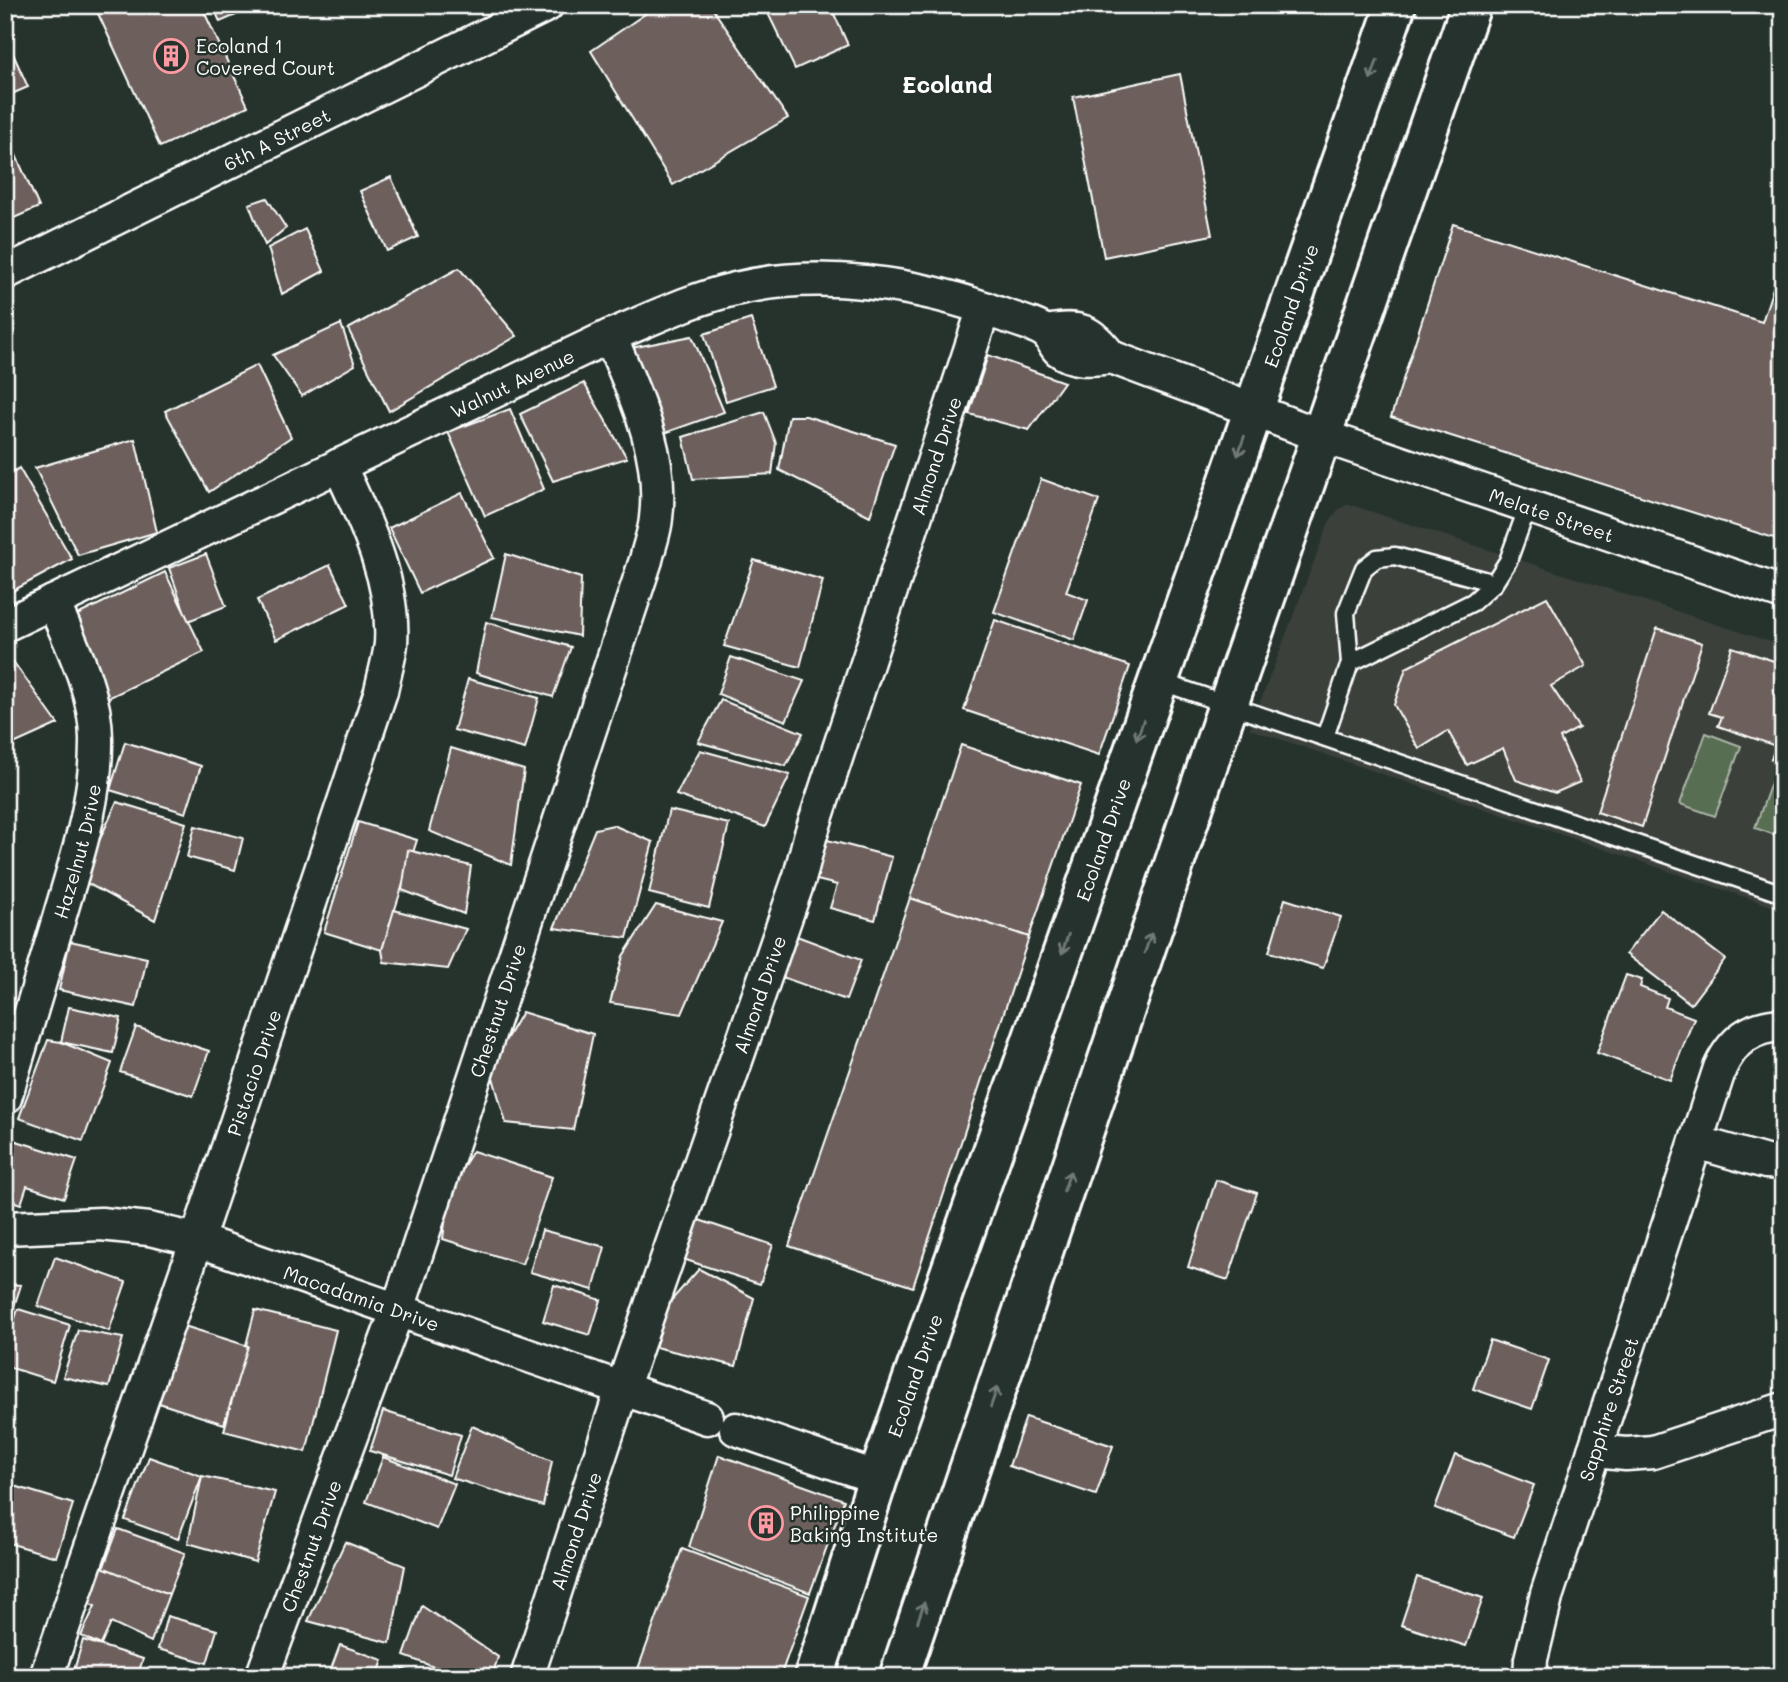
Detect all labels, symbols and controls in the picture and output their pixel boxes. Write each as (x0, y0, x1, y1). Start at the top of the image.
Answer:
place label: Ecoland 1 Covered Court (196, 33, 335, 80)
building icon: Ecoland 1 Covered Court (152, 37, 190, 75)
one-way arrow (1366, 58, 1379, 80)
district label: Ecoland (902, 69, 992, 99)
street label: 6th A Street (219, 102, 334, 176)
street label: Ecoland Drive (1257, 240, 1324, 370)
street label: Walnut Avenue (446, 342, 578, 423)
street label: Almond Drive (904, 393, 967, 518)
one-way arrow (1233, 434, 1246, 456)
street label: Melate Street (1486, 481, 1618, 547)
one-way arrow (1133, 718, 1145, 740)
street label: Ecoland Drive (1069, 774, 1136, 904)
street label: Hazelnut Drive (47, 782, 105, 922)
street label: Almond Drive (727, 932, 791, 1057)
one-way arrow (1142, 932, 1155, 954)
one-way arrow (1058, 933, 1070, 955)
street label: Chestnut Drive (463, 940, 531, 1080)
street label: Pistacio Drive (220, 1006, 286, 1139)
one-way arrow (1062, 1171, 1074, 1193)
street label: Macadamia Drive (281, 1259, 443, 1336)
street label: Ecoland Drive (881, 1310, 947, 1440)
street label: Sapphire Street (1573, 1333, 1643, 1484)
one-way arrow (989, 1386, 1001, 1408)
street label: Almond Drive (544, 1468, 606, 1593)
street label: Chestnut Drive (275, 1476, 346, 1615)
place label: Philippine Baking Institute (790, 1500, 938, 1547)
building icon: Philippine Baking Institute (747, 1504, 785, 1542)
one-way arrow (916, 1602, 928, 1624)

